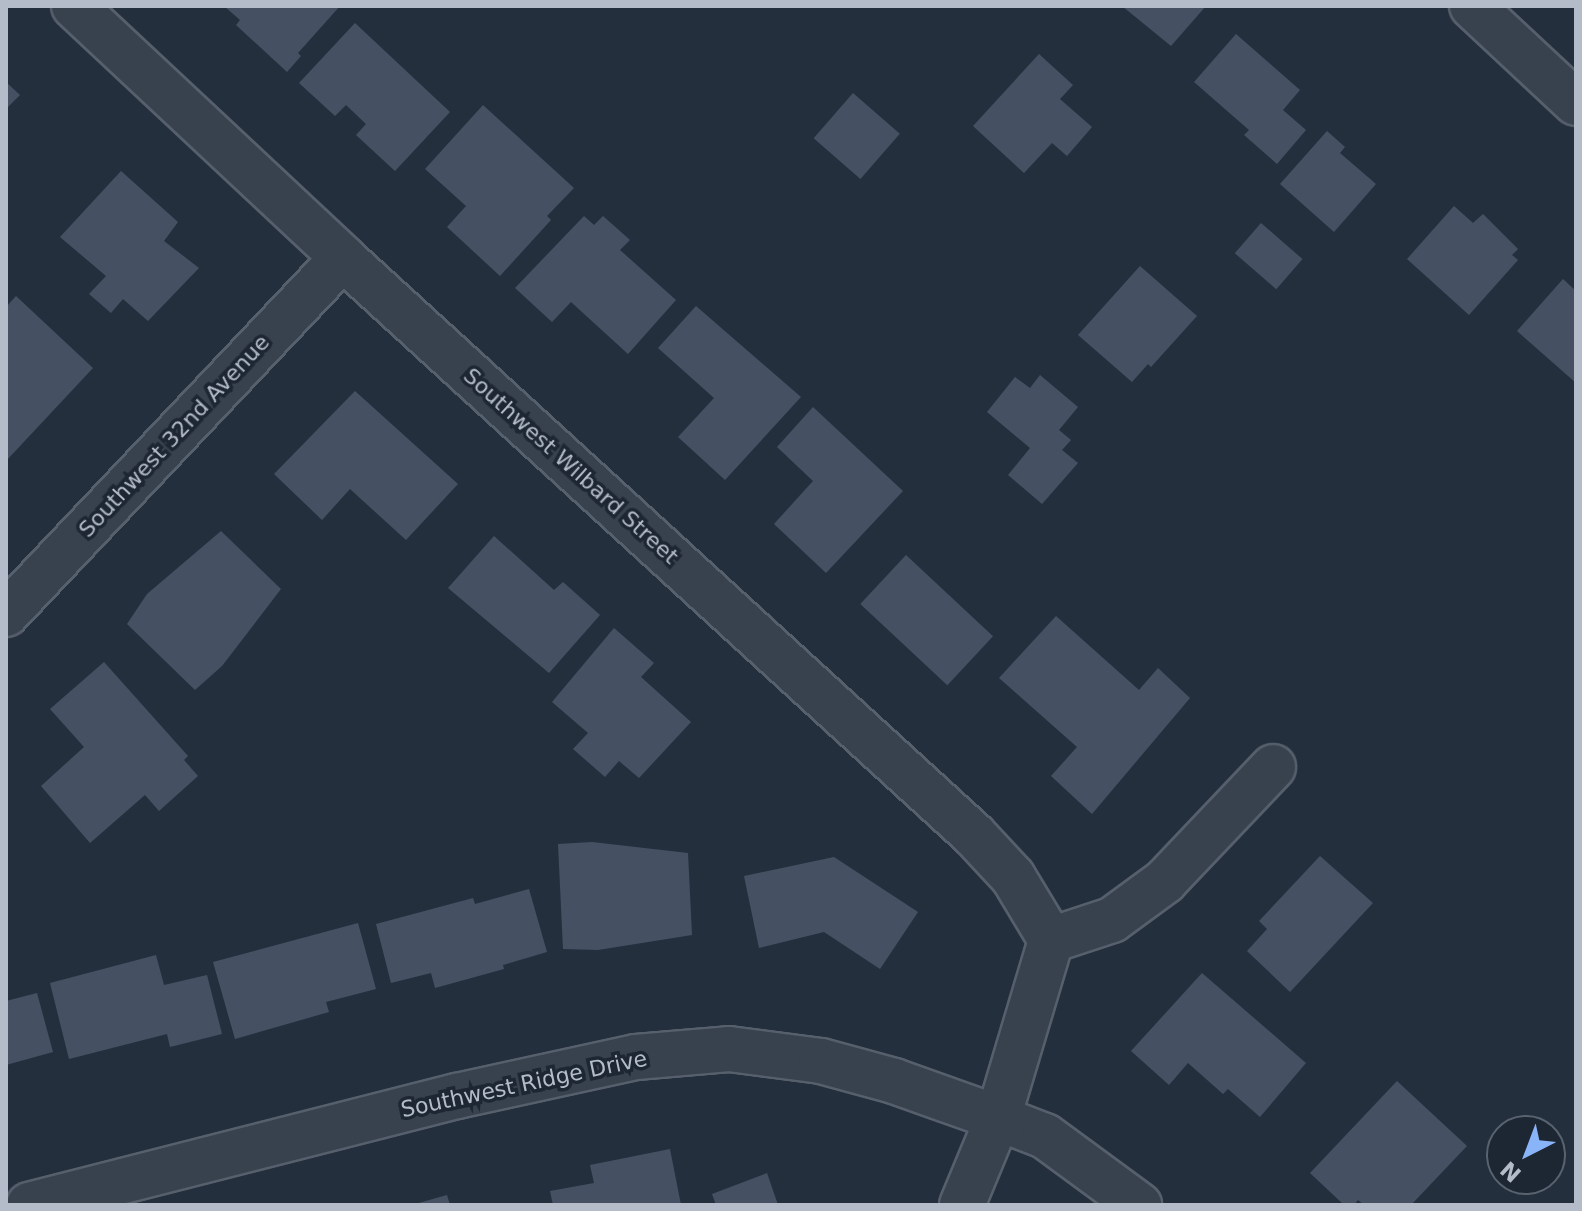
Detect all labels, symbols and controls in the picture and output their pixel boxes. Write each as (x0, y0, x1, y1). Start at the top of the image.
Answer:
street label: Southwest 32nd Avenue (73, 329, 275, 543)
street label: Southwest Wilbard Street (458, 363, 684, 569)
street label: Southwest Ridge Drive (398, 1045, 650, 1123)
north arrow (1486, 1115, 1566, 1195)
text: N (1496, 1156, 1526, 1187)

